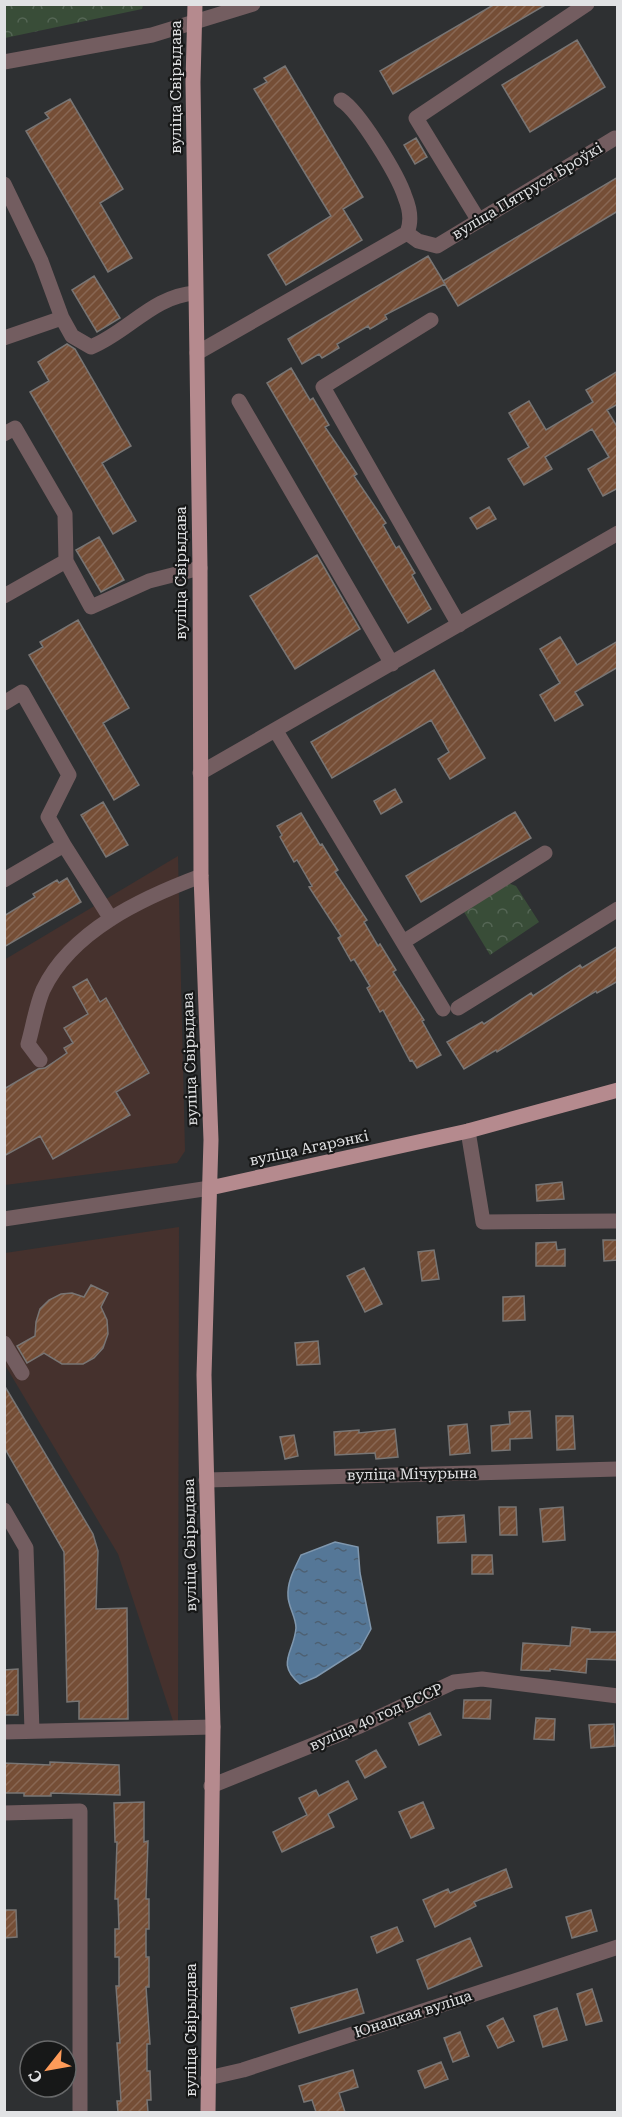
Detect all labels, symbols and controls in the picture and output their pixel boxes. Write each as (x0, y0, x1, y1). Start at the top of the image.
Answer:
street label: вуліца Свірыдава (167, 20, 185, 154)
street label: вуліца Пятруся Броўкі (448, 139, 606, 243)
street label: вуліца Свірыдава (172, 506, 190, 640)
street label: вуліца Свірыдава (179, 992, 201, 1126)
street label: вуліца Агарэнкі (248, 1127, 370, 1169)
street label: вуліца Мічурына (347, 1464, 477, 1484)
street label: вуліца Свірыдава (180, 1478, 200, 1612)
street label: вуліца 40 год БССР (306, 1679, 446, 1755)
street label: вуліца Свірыдава (182, 1963, 200, 2097)
street label: Юнацкая вуліца (352, 1987, 474, 2041)
north arrow (18, 2039, 78, 2099)
text: С (25, 2067, 47, 2086)

